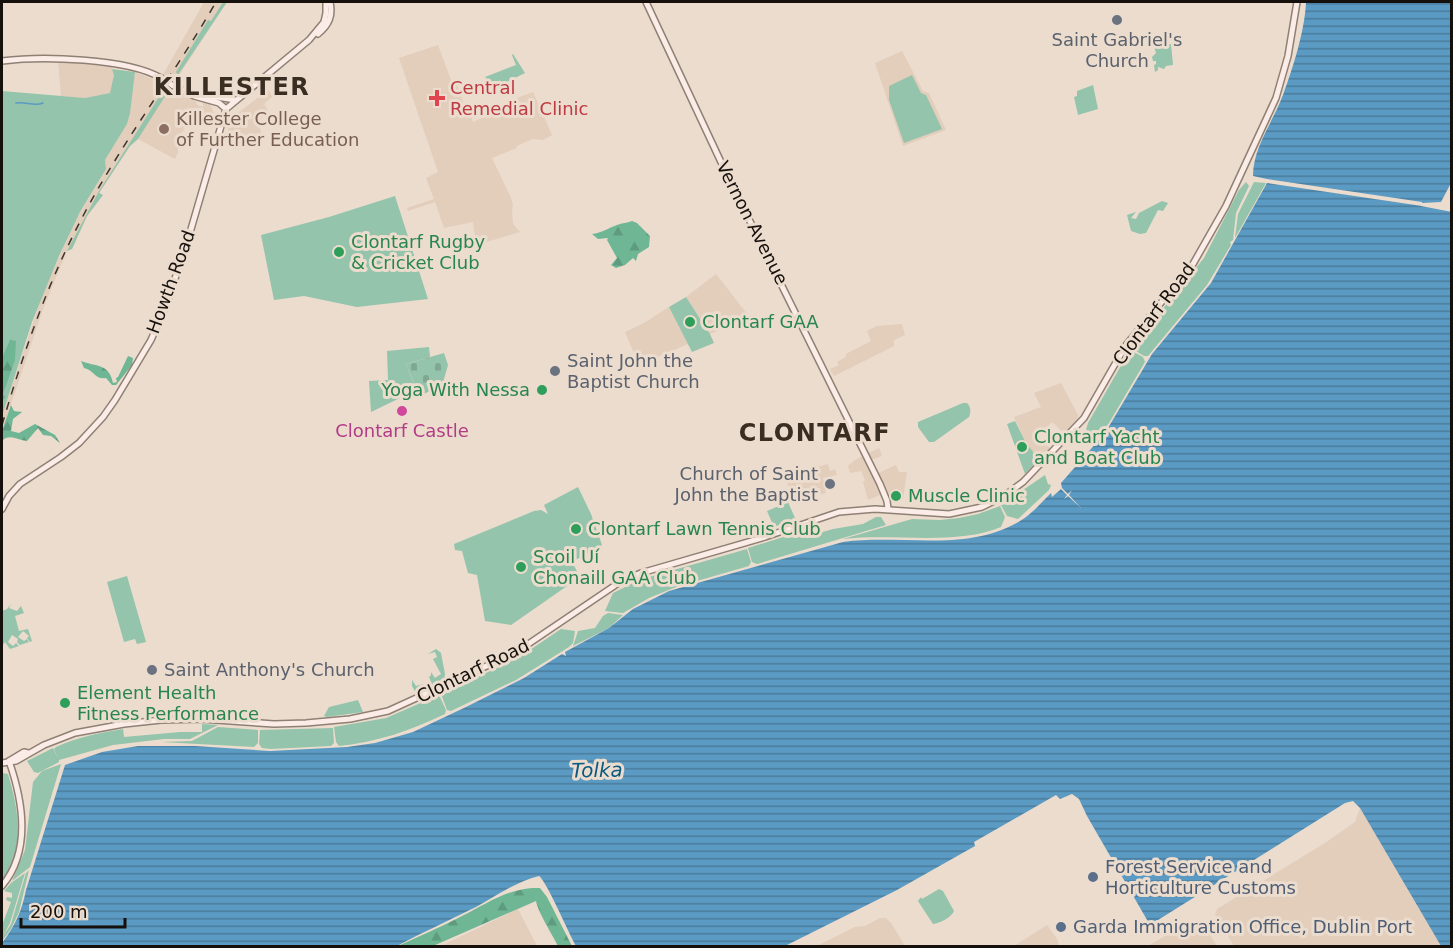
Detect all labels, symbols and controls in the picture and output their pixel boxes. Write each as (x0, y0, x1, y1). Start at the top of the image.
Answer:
marker: Saint Gabriel's Church (1110, 13, 1124, 27)
place label: Saint Gabriel's Church (1052, 29, 1182, 71)
district label: KILLESTER (154, 73, 310, 101)
place label: Central Remedial Clinic (450, 77, 588, 119)
marker: Central Remedial Clinic (428, 89, 446, 107)
place label: Killester College of Further Education (176, 108, 360, 150)
marker: Killester College of Further Education (157, 122, 171, 136)
street label: Vernon Avenue (712, 158, 793, 288)
street label: Howth Road (142, 227, 199, 336)
place label: Clontarf Rugby & Cricket Club (351, 231, 485, 273)
marker: Clontarf Rugby & Cricket Club (332, 245, 346, 259)
street label: Clontarf Road (1108, 258, 1199, 369)
place label: Clontarf GAA (702, 311, 819, 332)
marker: Clontarf GAA (683, 315, 697, 329)
place label: Saint John the Baptist Church (567, 350, 700, 392)
marker: Saint John the Baptist Church (548, 364, 562, 378)
place label: Yoga With Nessa (380, 379, 530, 400)
marker: Yoga With Nessa (535, 383, 549, 397)
marker: Clontarf Castle (395, 404, 409, 418)
district label: CLONTARF (739, 419, 891, 447)
place label: Clontarf Castle (335, 420, 469, 441)
place label: Clontarf Yacht and Boat Club (1034, 426, 1161, 468)
marker: Clontarf Yacht and Boat Club (1015, 440, 1029, 454)
place label: Church of Saint John the Baptist (674, 463, 818, 505)
marker: Church of Saint John the Baptist (823, 477, 837, 491)
place label: Muscle Clinic (908, 485, 1025, 506)
marker: Muscle Clinic (889, 489, 903, 503)
place label: Clontarf Lawn Tennis Club (588, 518, 821, 539)
marker: Clontarf Lawn Tennis Club (569, 522, 583, 536)
place label: Scoil Uí Chonaill GAA Club (533, 546, 696, 588)
marker: Scoil Uí Chonaill GAA Club (514, 560, 528, 574)
street label: Clontarf Road (413, 634, 533, 707)
place label: Saint Anthony's Church (164, 659, 375, 680)
marker: Saint Anthony's Church (145, 663, 159, 677)
place label: Element Health Fitness Performance (77, 682, 259, 724)
marker: Element Health Fitness Performance (58, 696, 72, 710)
water label: Tolka (571, 758, 623, 782)
place label: Forest Service and Horticulture Customs (1105, 856, 1296, 898)
marker: Forest Service and Horticulture Customs (1086, 870, 1100, 884)
scale bar (21, 891, 124, 929)
text: 200 m (30, 901, 88, 922)
place label: Garda Immigration Office, Dublin Port (1073, 916, 1412, 937)
marker: Garda Immigration Office, Dublin Port (1054, 920, 1068, 934)

